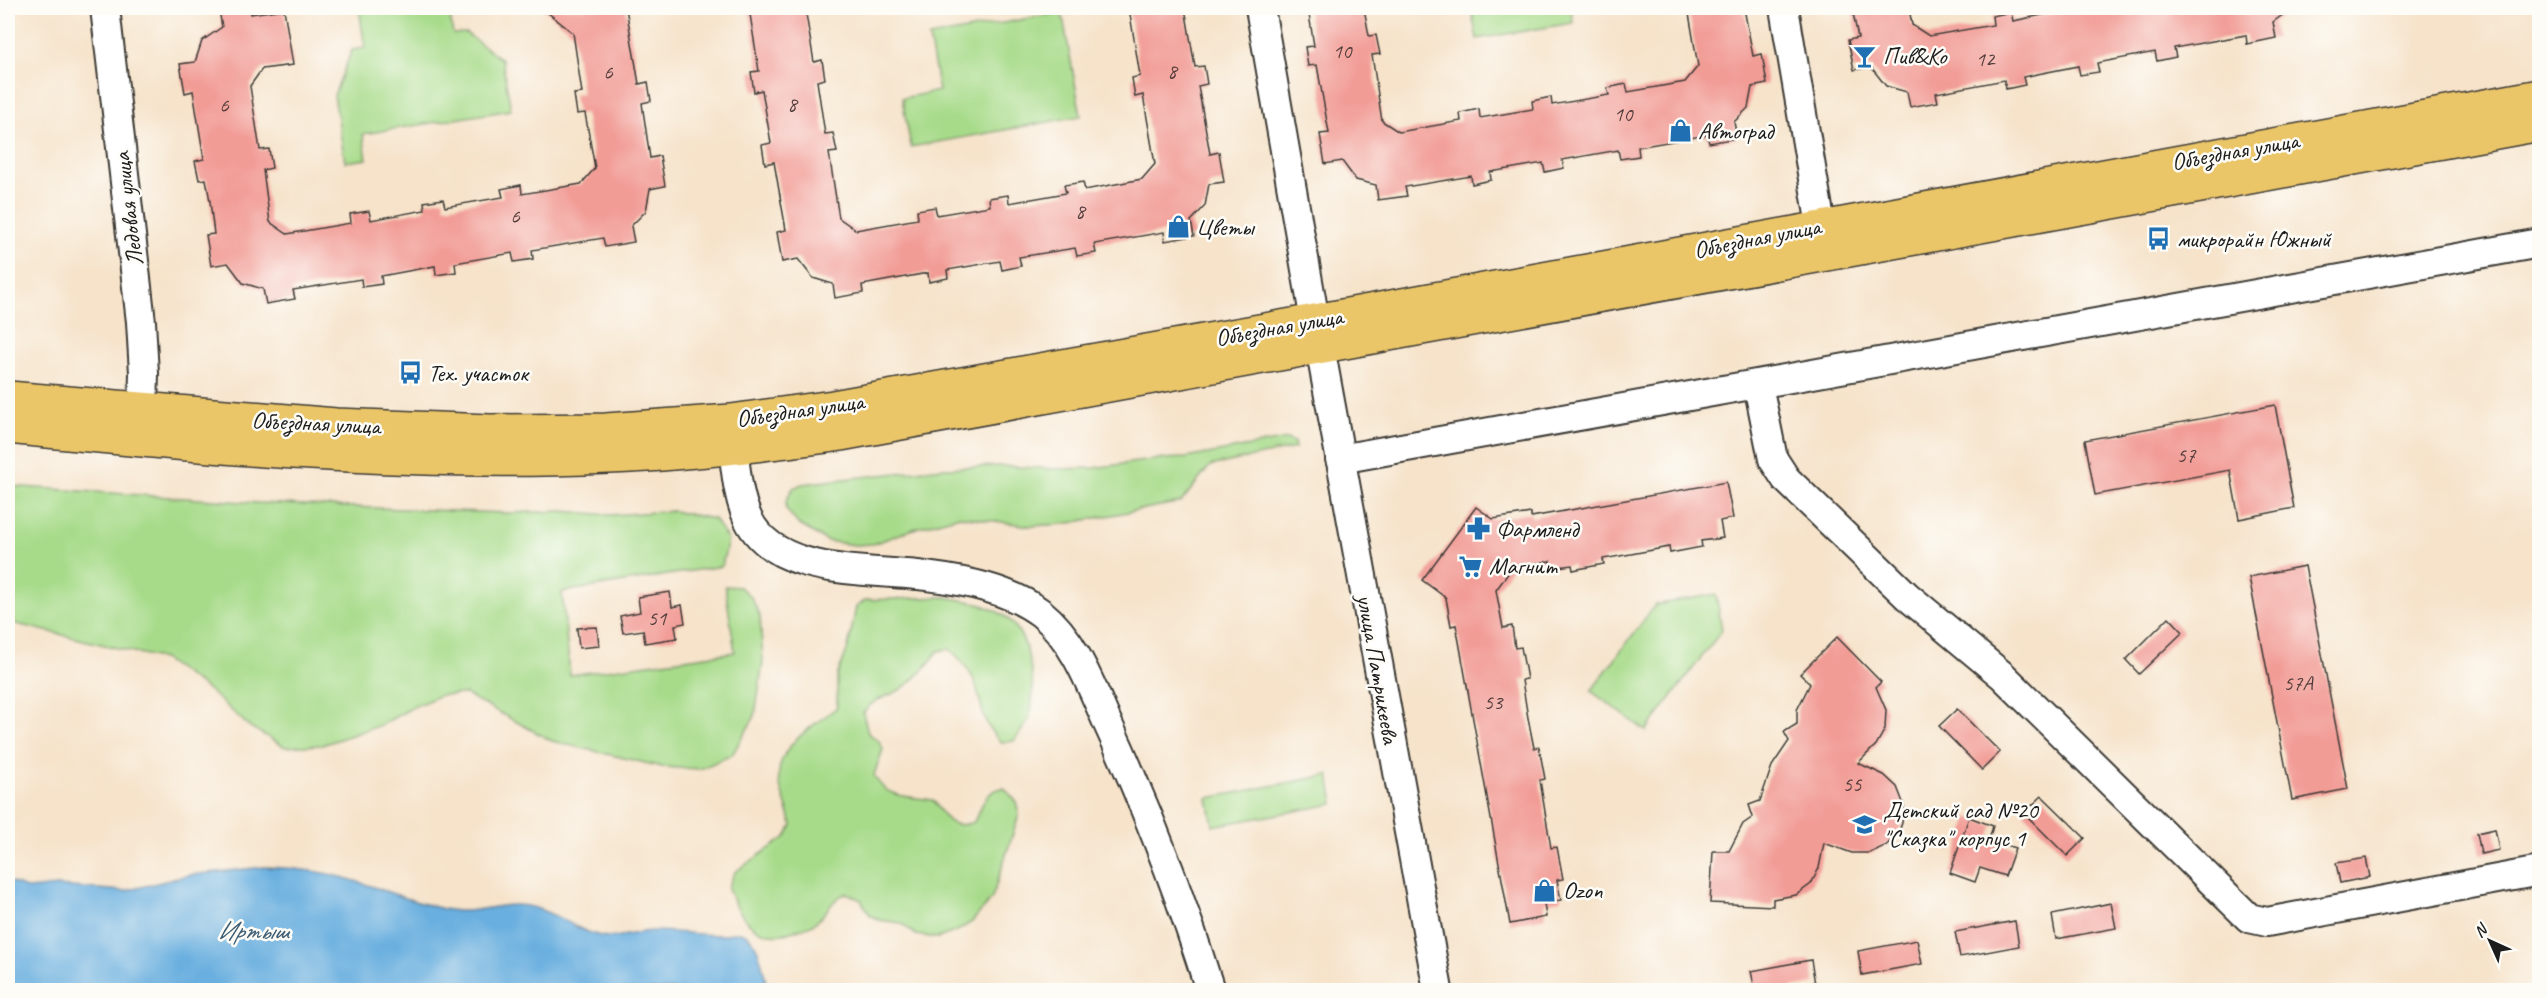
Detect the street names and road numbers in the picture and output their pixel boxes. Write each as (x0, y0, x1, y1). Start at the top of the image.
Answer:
street label: Объездная улица (2169, 125, 2303, 178)
street label: Ледовая улица (106, 149, 150, 268)
street label: Объездная улица (1691, 211, 1825, 266)
street label: Объездная улица (1213, 301, 1347, 354)
street label: Объездная улица (734, 386, 868, 435)
street label: Объездная улица (251, 405, 383, 442)
street label: улица Патрикеева (1350, 590, 1406, 747)

